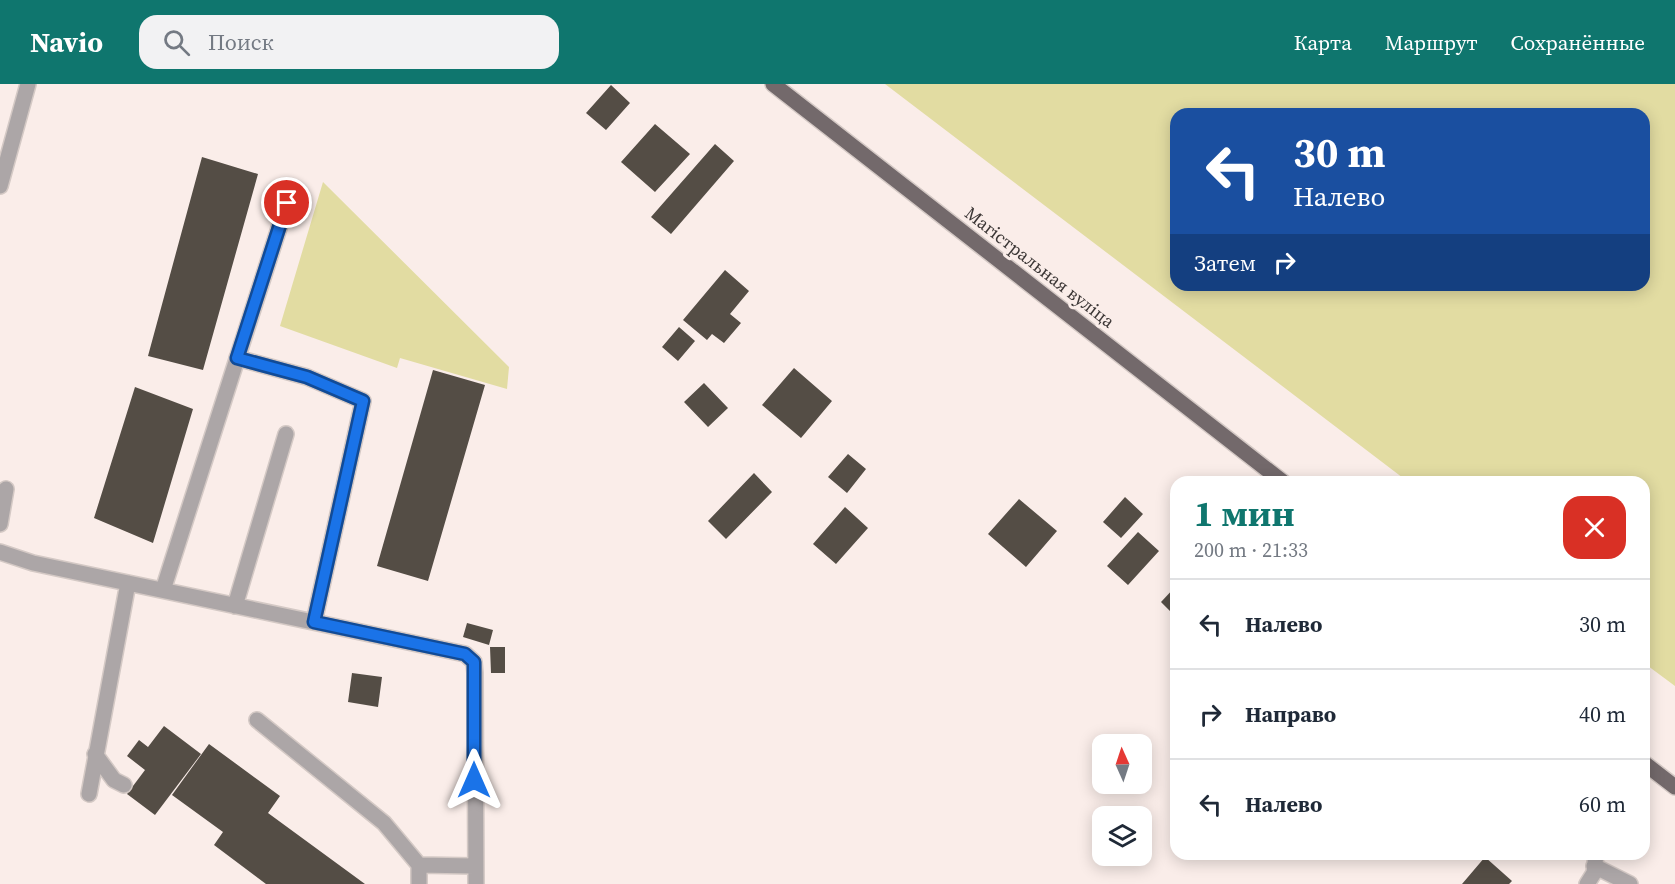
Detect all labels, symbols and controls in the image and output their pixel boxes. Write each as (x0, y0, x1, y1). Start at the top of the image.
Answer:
search box (139, 15, 559, 69)
text: Navio (30, 23, 103, 61)
icon: search (160, 26, 193, 59)
text: Поиск (208, 27, 274, 57)
text: Карта (1294, 28, 1352, 57)
text: Маршрут (1385, 28, 1478, 57)
text: Сохранённые (1511, 28, 1645, 57)
text: 30 m (1293, 123, 1386, 181)
icon: left (1194, 132, 1272, 210)
pin (261, 177, 312, 228)
text: Налево (1293, 178, 1385, 215)
icon: arrive (270, 186, 303, 219)
street label: Магістральная вуліца (960, 201, 1121, 334)
icon: right (1268, 246, 1301, 279)
text: Затем (1194, 248, 1256, 278)
text: 1 мин (1194, 489, 1295, 538)
button: close (1563, 496, 1626, 559)
text: 200 m · 21:33 (1194, 536, 1308, 564)
icon: left (1194, 608, 1227, 641)
text: Налево (1245, 609, 1322, 639)
text: 30 m (1579, 609, 1626, 639)
icon: right (1194, 698, 1227, 731)
text: Направо (1245, 699, 1336, 729)
text: 40 m (1579, 699, 1626, 729)
north arrow (1092, 734, 1152, 794)
map controls (1092, 734, 1152, 866)
position arrow (442, 748, 506, 812)
icon: left (1194, 788, 1227, 821)
text: Налево (1245, 789, 1322, 819)
text: 60 m (1579, 789, 1626, 819)
button: layers (1092, 806, 1152, 866)

